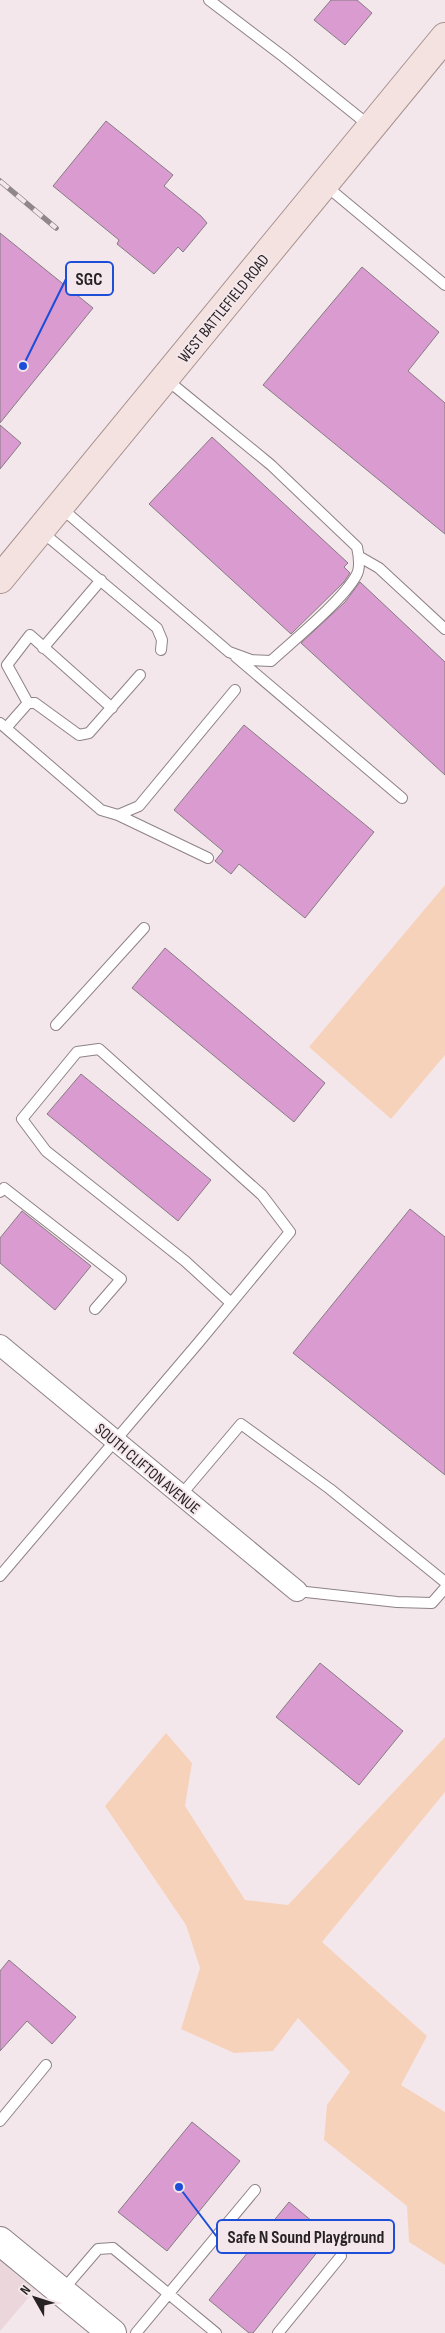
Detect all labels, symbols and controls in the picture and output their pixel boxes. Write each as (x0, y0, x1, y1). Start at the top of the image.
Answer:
street label: WEST BATTLEFIELD ROAD (175, 251, 274, 367)
callout: SGC (66, 262, 113, 295)
text: SGC (76, 269, 102, 290)
street label: SOUTH CLIFTON AVENUE (91, 1420, 203, 1518)
callout: Safe N Sound Playground (217, 2220, 394, 2253)
text: Safe N Sound Playground (228, 2227, 385, 2248)
north arrow (10, 2273, 60, 2323)
text: N (16, 2282, 34, 2298)

